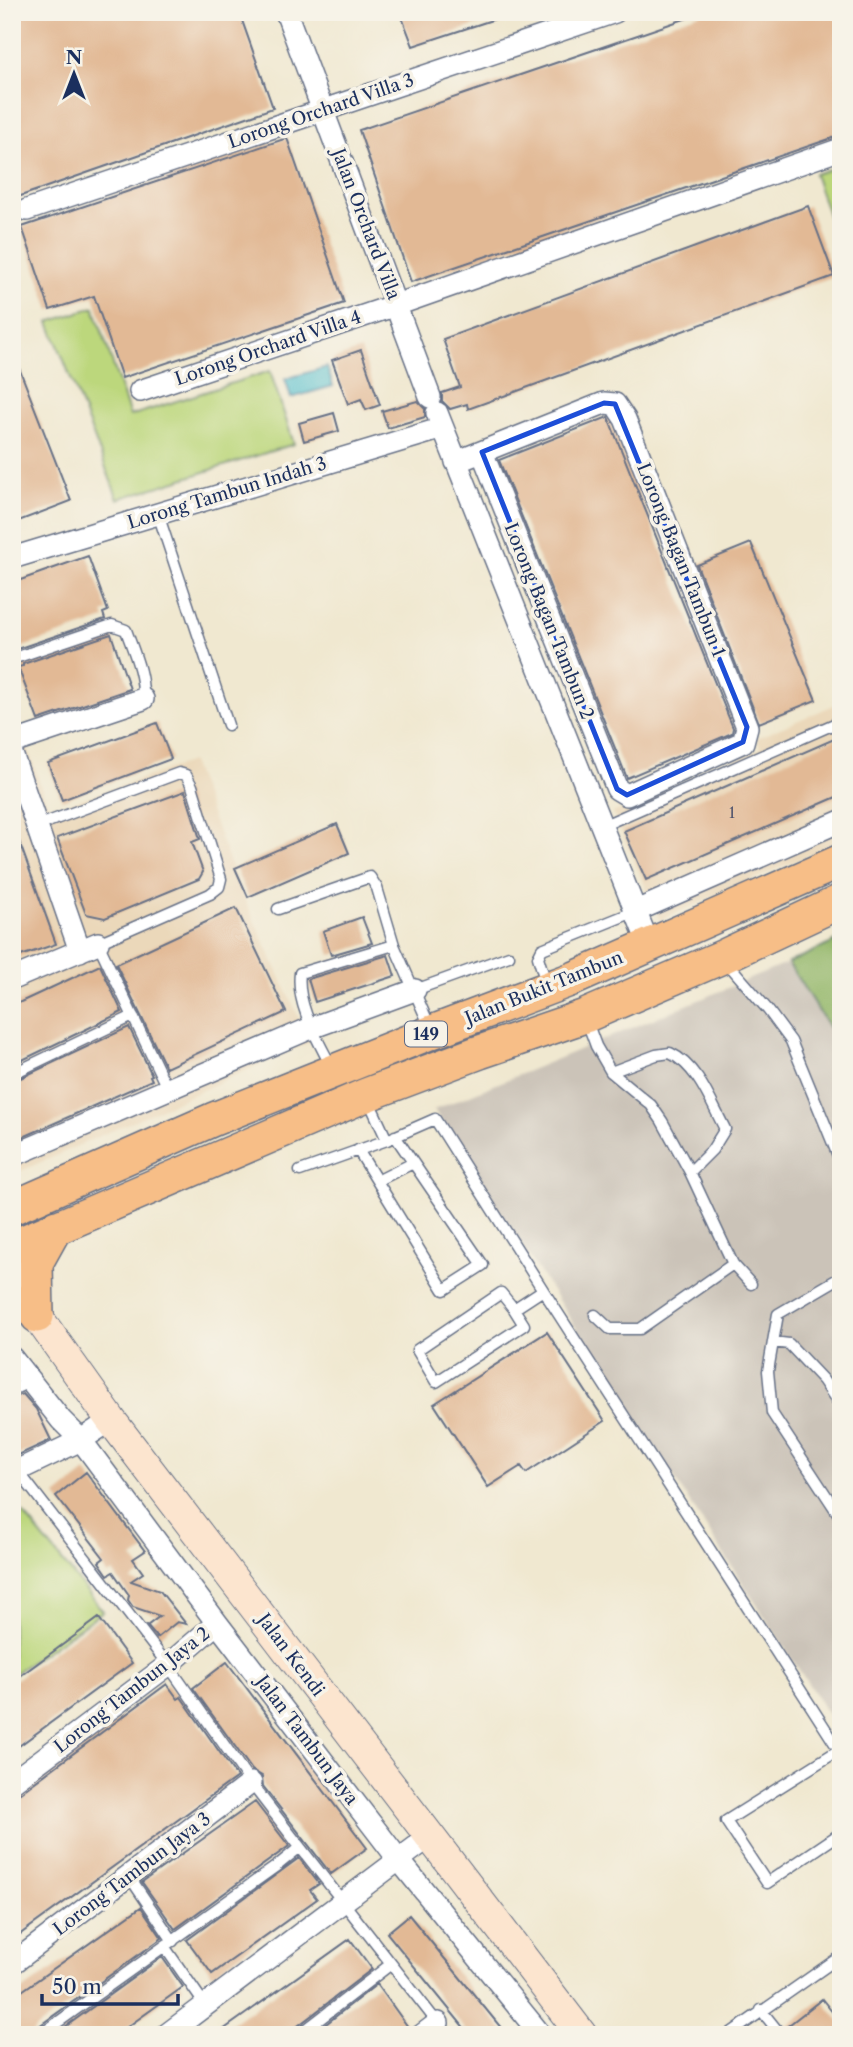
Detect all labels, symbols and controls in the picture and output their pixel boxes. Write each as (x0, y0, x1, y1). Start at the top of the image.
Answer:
north arrow (38, 38, 108, 108)
text: N (66, 46, 82, 69)
street label: Lorong Orchard Villa 3 (225, 69, 417, 153)
street label: Jalan Orchard Villa (326, 143, 405, 303)
street label: Lorong Orchard Villa 4 (172, 306, 364, 390)
street label: Lorong Tambun Indah 3 (125, 452, 329, 534)
street label: Lorong Bagan Tambun 1 (632, 460, 730, 660)
street label: Lorong Bagan Tambun 2 (500, 520, 598, 722)
house number: 1 (729, 804, 735, 822)
street label: Jalan Bukit Tambun (459, 946, 626, 1031)
road number: 149 (405, 1022, 447, 1046)
street label: Jalan Kendi (251, 1607, 330, 1701)
street label: Lorong Tambun Jaya 2 (50, 1622, 214, 1758)
street label: Jalan Tambun Jaya (249, 1669, 363, 1809)
street label: Lorong Tambun Jaya 3 (49, 1808, 215, 1940)
scale bar (42, 1963, 178, 2007)
text: 50 m (52, 1974, 102, 1999)

